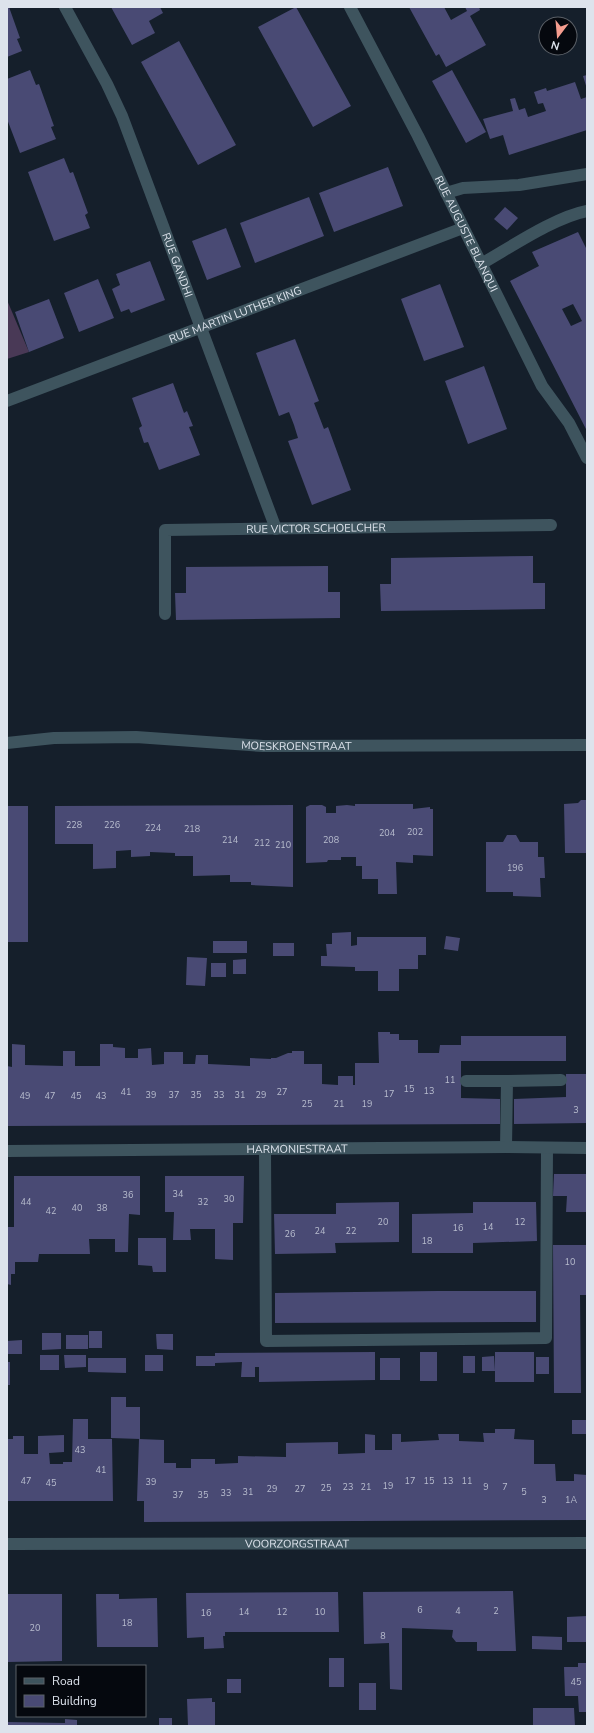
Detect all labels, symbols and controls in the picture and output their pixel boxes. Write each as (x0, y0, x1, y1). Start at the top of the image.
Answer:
north arrow (538, 16, 578, 56)
text: N (549, 37, 561, 53)
street label: RUE AUGUSTE BLANQUI (431, 173, 502, 294)
street label: RUE GANDHI (159, 230, 196, 299)
street label: RUE MARTIN LUTHER KING (167, 282, 304, 346)
street label: RUE VICTOR SCHOELCHER (246, 520, 387, 536)
street label: MOESKROENSTRAAT (241, 737, 352, 754)
house number: 228 (66, 819, 82, 831)
house number: 226 (104, 819, 120, 831)
house number: 224 (145, 822, 162, 834)
house number: 218 (184, 823, 200, 835)
house number: 202 (407, 826, 423, 838)
house number: 204 (379, 827, 396, 839)
house number: 214 (222, 834, 239, 846)
house number: 208 (323, 834, 339, 846)
house number: 212 (254, 837, 270, 849)
house number: 210 (275, 839, 291, 851)
house number: 196 (507, 862, 523, 874)
house number: 11 (445, 1074, 455, 1086)
house number: 15 (404, 1083, 414, 1095)
house number: 13 (424, 1085, 434, 1097)
house number: 41 (121, 1086, 131, 1098)
house number: 27 (277, 1086, 287, 1098)
house number: 17 (384, 1088, 394, 1100)
house number: 39 (146, 1089, 156, 1101)
house number: 37 (169, 1089, 179, 1101)
house number: 35 (191, 1089, 201, 1101)
house number: 33 (214, 1089, 224, 1101)
house number: 31 (235, 1089, 245, 1101)
house number: 29 (256, 1089, 266, 1101)
house number: 49 (20, 1090, 30, 1102)
house number: 47 (45, 1090, 55, 1102)
house number: 45 (71, 1090, 81, 1102)
house number: 43 (96, 1090, 106, 1102)
house number: 25 (302, 1098, 312, 1110)
house number: 21 (334, 1098, 344, 1110)
house number: 19 (362, 1098, 372, 1110)
house number: 3 (573, 1104, 579, 1116)
street label: HARMONIESTRAAT (246, 1141, 348, 1157)
house number: 34 (173, 1188, 184, 1200)
house number: 36 (123, 1189, 133, 1201)
house number: 30 (224, 1193, 234, 1205)
house number: 44 (21, 1196, 32, 1208)
house number: 32 (198, 1196, 208, 1208)
house number: 40 (72, 1202, 82, 1214)
house number: 38 (97, 1202, 107, 1214)
house number: 42 (46, 1205, 56, 1217)
house number: 20 (378, 1216, 388, 1228)
house number: 12 (515, 1216, 525, 1228)
house number: 14 (483, 1221, 494, 1233)
house number: 16 (453, 1222, 463, 1234)
house number: 24 (315, 1225, 326, 1237)
house number: 22 (346, 1225, 356, 1237)
house number: 26 (285, 1228, 295, 1240)
house number: 18 (422, 1235, 432, 1247)
house number: 10 (565, 1256, 575, 1268)
house number: 43 (75, 1444, 85, 1456)
house number: 41 (96, 1464, 106, 1476)
house number: 47 (21, 1475, 31, 1487)
house number: 17 (405, 1475, 415, 1487)
house number: 15 (424, 1475, 434, 1487)
house number: 13 (443, 1475, 453, 1487)
house number: 11 (462, 1475, 472, 1487)
house number: 39 (146, 1476, 156, 1488)
house number: 45 (46, 1477, 56, 1489)
house number: 19 (383, 1480, 393, 1492)
house number: 23 (343, 1481, 353, 1493)
house number: 21 (361, 1481, 371, 1493)
house number: 9 (483, 1481, 489, 1493)
house number: 7 (502, 1481, 508, 1493)
house number: 25 (321, 1482, 331, 1494)
house number: 29 (267, 1483, 277, 1495)
house number: 27 (295, 1483, 305, 1495)
house number: 31 (243, 1486, 253, 1498)
house number: 5 (521, 1486, 527, 1498)
house number: 33 (221, 1487, 231, 1499)
house number: 37 (173, 1489, 183, 1501)
house number: 35 (198, 1489, 208, 1501)
house number: 3 (541, 1494, 547, 1506)
house number: 1A (565, 1494, 577, 1506)
street label: VOORZORGSTRAAT (244, 1536, 349, 1551)
house number: 6 (417, 1604, 423, 1616)
house number: 4 (455, 1605, 461, 1617)
house number: 2 (493, 1605, 499, 1617)
house number: 14 (239, 1606, 250, 1618)
house number: 12 (277, 1606, 287, 1618)
house number: 10 (315, 1606, 325, 1618)
house number: 16 (201, 1607, 211, 1619)
house number: 18 (122, 1617, 132, 1629)
house number: 20 (30, 1622, 40, 1634)
house number: 8 (380, 1630, 386, 1642)
legend (16, 1665, 146, 1717)
text: Road (52, 1673, 80, 1689)
house number: 45 (571, 1676, 581, 1688)
text: Building (52, 1693, 97, 1709)

